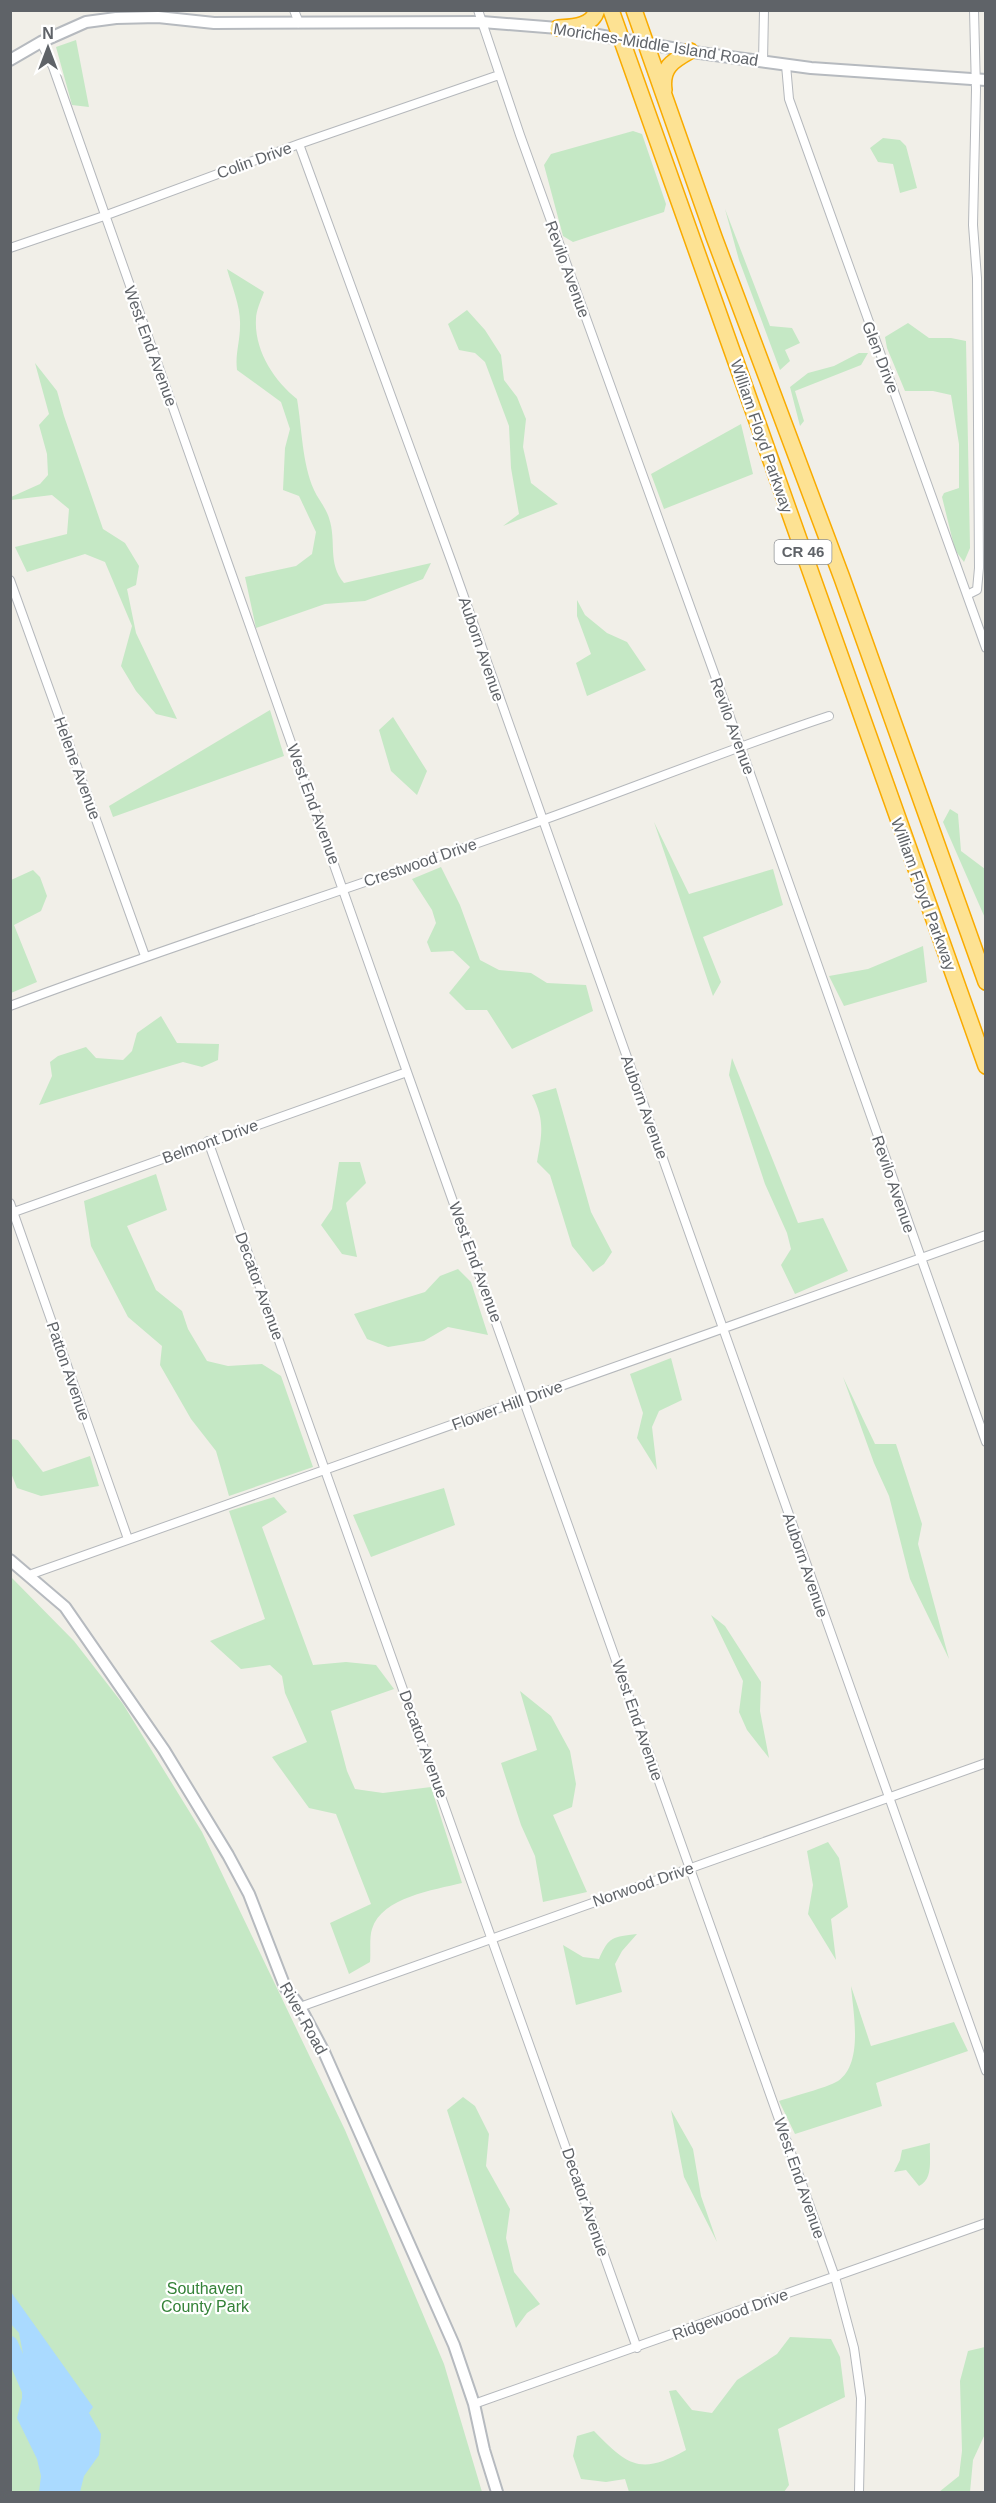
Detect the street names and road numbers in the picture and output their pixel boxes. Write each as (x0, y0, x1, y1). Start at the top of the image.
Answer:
street label: Moriches-Middle Island Road (552, 20, 760, 69)
street label: Colin Drive (214, 139, 294, 182)
street label: Revilo Avenue (542, 218, 593, 320)
street label: West End Avenue (121, 284, 180, 409)
street label: Glen Drive (859, 319, 902, 396)
street label: William Floyd Parkway (727, 357, 796, 515)
road number: CR 46 (774, 540, 832, 564)
street label: Auborn Avenue (456, 595, 507, 704)
street label: Revilo Avenue (707, 675, 758, 777)
street label: Helene Avenue (51, 714, 104, 822)
street label: West End Avenue (284, 742, 343, 867)
street label: William Floyd Parkway (888, 816, 959, 973)
street label: Crestwood Drive (361, 835, 479, 890)
street label: Auborn Avenue (618, 1053, 671, 1161)
street label: Belmont Drive (160, 1116, 260, 1167)
street label: Revilo Avenue (869, 1133, 918, 1235)
street label: West End Avenue (446, 1200, 505, 1325)
street label: Decator Avenue (232, 1230, 287, 1343)
street label: Patton Avenue (44, 1319, 93, 1423)
street label: Flower Hill Drive (450, 1378, 565, 1433)
street label: Auborn Avenue (780, 1511, 831, 1620)
street label: West End Avenue (609, 1658, 666, 1783)
street label: Decator Avenue (396, 1688, 451, 1801)
street label: Norwood Drive (590, 1859, 696, 1910)
street label: River Road (277, 1979, 330, 2057)
street label: West End Avenue (771, 2116, 828, 2241)
street label: Decator Avenue (559, 2146, 612, 2259)
street label: Ridgewood Drive (670, 2286, 790, 2343)

